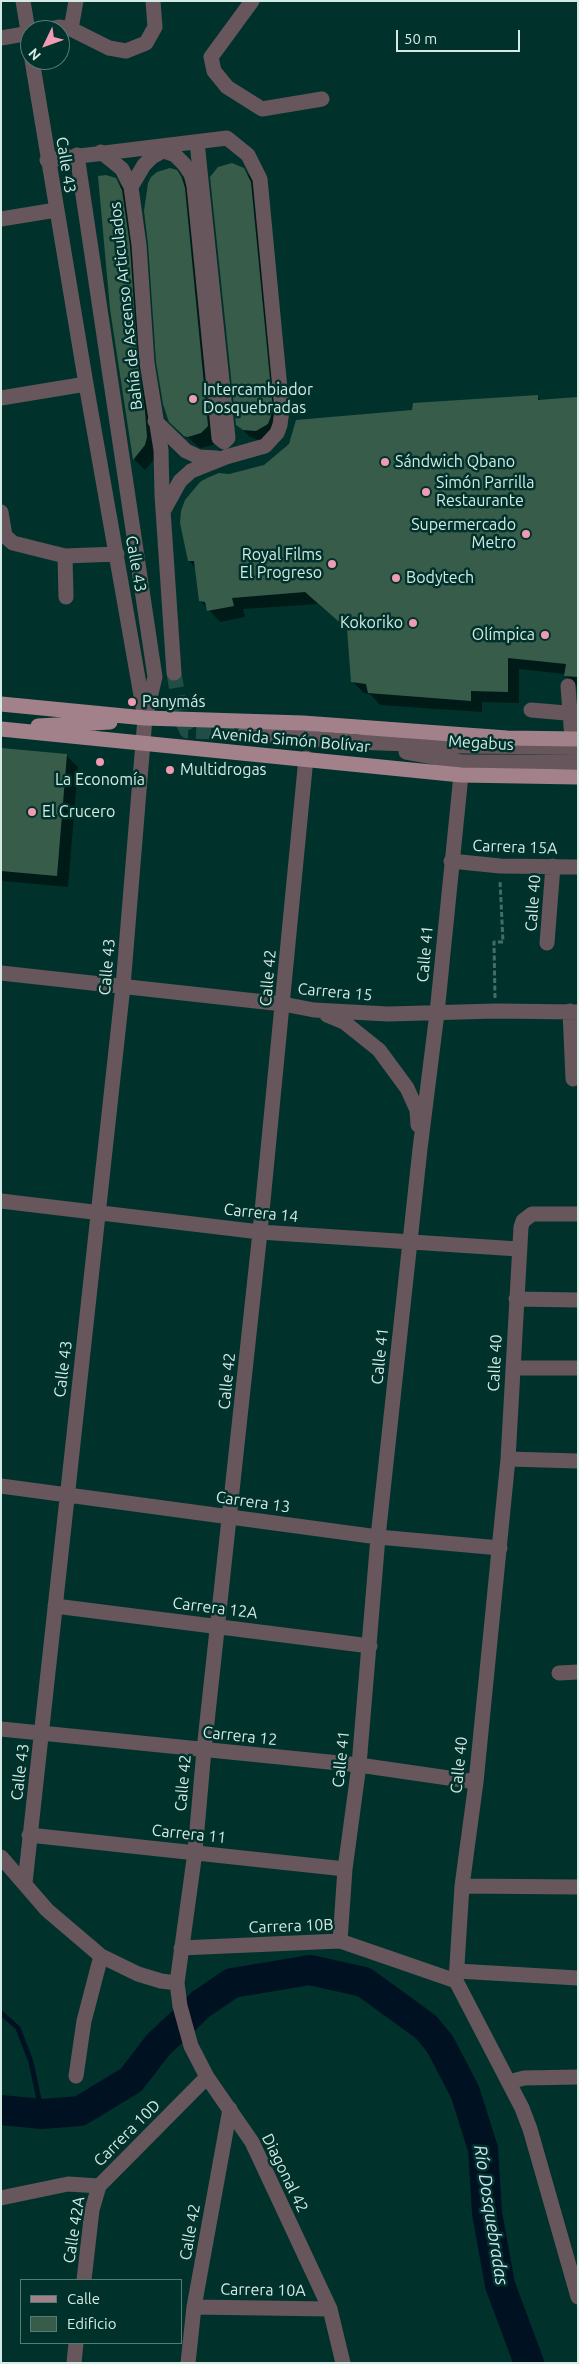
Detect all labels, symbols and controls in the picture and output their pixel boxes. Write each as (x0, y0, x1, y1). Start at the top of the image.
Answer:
north arrow (20, 20, 70, 70)
scale bar (399, 20, 523, 52)
text: 50 m (404, 30, 437, 47)
text: N (25, 45, 44, 64)
street label: Calle 43 (52, 135, 80, 195)
street label: Bahía de Ascenso Articulados (106, 201, 146, 411)
place label: Intercambiador Dosquebradas (203, 380, 313, 418)
marker: Intercambiador Dosquebradas (187, 393, 199, 405)
place label: Sándwich Qbano (395, 452, 515, 472)
marker: Sándwich Qbano (379, 456, 391, 468)
place label: Simón Parrilla Restaurante (436, 473, 535, 511)
marker: Simón Parrilla Restaurante (420, 486, 432, 498)
place label: Supermercado Metro (411, 515, 516, 553)
marker: Supermercado Metro (520, 528, 532, 540)
street label: Calle 43 (122, 534, 150, 594)
place label: Royal Films El Progreso (240, 545, 322, 583)
marker: Royal Films El Progreso (326, 558, 338, 570)
place label: Bodytech (406, 568, 474, 588)
marker: Bodytech (390, 572, 402, 584)
place label: Kokoriko (340, 613, 403, 633)
marker: Kokoriko (407, 617, 419, 629)
place label: Olímpica (472, 625, 535, 645)
marker: Olímpica (539, 629, 551, 641)
place label: Panymás (142, 692, 205, 712)
marker: Panymás (126, 696, 138, 708)
street label: Avenida Simón Bolívar (211, 724, 371, 756)
street label: Megabus (448, 732, 514, 754)
marker: La Economía (94, 756, 106, 768)
place label: Multidrogas (180, 760, 267, 780)
marker: Multidrogas (164, 764, 176, 776)
place label: La Economía (55, 770, 145, 790)
place label: El Crucero (42, 802, 115, 822)
marker: El Crucero (26, 806, 38, 818)
street label: Carrera 15A (472, 836, 558, 858)
street label: Calle 40 (521, 874, 545, 932)
street label: Calle 41 (413, 925, 437, 983)
street label: Calle 43 (95, 938, 119, 996)
street label: Calle 42 (256, 949, 280, 1007)
street label: Carrera 15 (297, 979, 373, 1005)
street label: Carrera 14 (223, 1200, 299, 1226)
street label: Calle 41 (367, 1327, 393, 1385)
street label: Calle 40 (484, 1334, 506, 1392)
street label: Calle 43 (50, 1340, 76, 1398)
street label: Calle 42 (214, 1352, 240, 1410)
street label: Carrera 13 (215, 1487, 291, 1517)
street label: Carrera 12A (171, 1593, 259, 1623)
street label: Carrera 12 (202, 1723, 278, 1749)
street label: Calle 41 (328, 1730, 354, 1788)
street label: Calle 40 (446, 1736, 472, 1794)
street label: Calle 43 (7, 1743, 33, 1801)
street label: Calle 42 (171, 1754, 195, 1812)
street label: Carrera 11 (151, 1821, 227, 1847)
street label: Carrera 10B (248, 1915, 334, 1937)
street label: Carrera 10D (90, 2096, 164, 2170)
street label: Diagonal 42 (258, 2130, 312, 2216)
water label: Río Dosquebradas (469, 2143, 513, 2287)
street label: Calle 42A (59, 2195, 89, 2265)
street label: Calle 42 (176, 2202, 204, 2262)
legend (20, 2279, 182, 2344)
street label: Carrera 10A (220, 2280, 306, 2300)
text: Calle (67, 2290, 100, 2307)
text: Edificio (67, 2315, 116, 2332)

